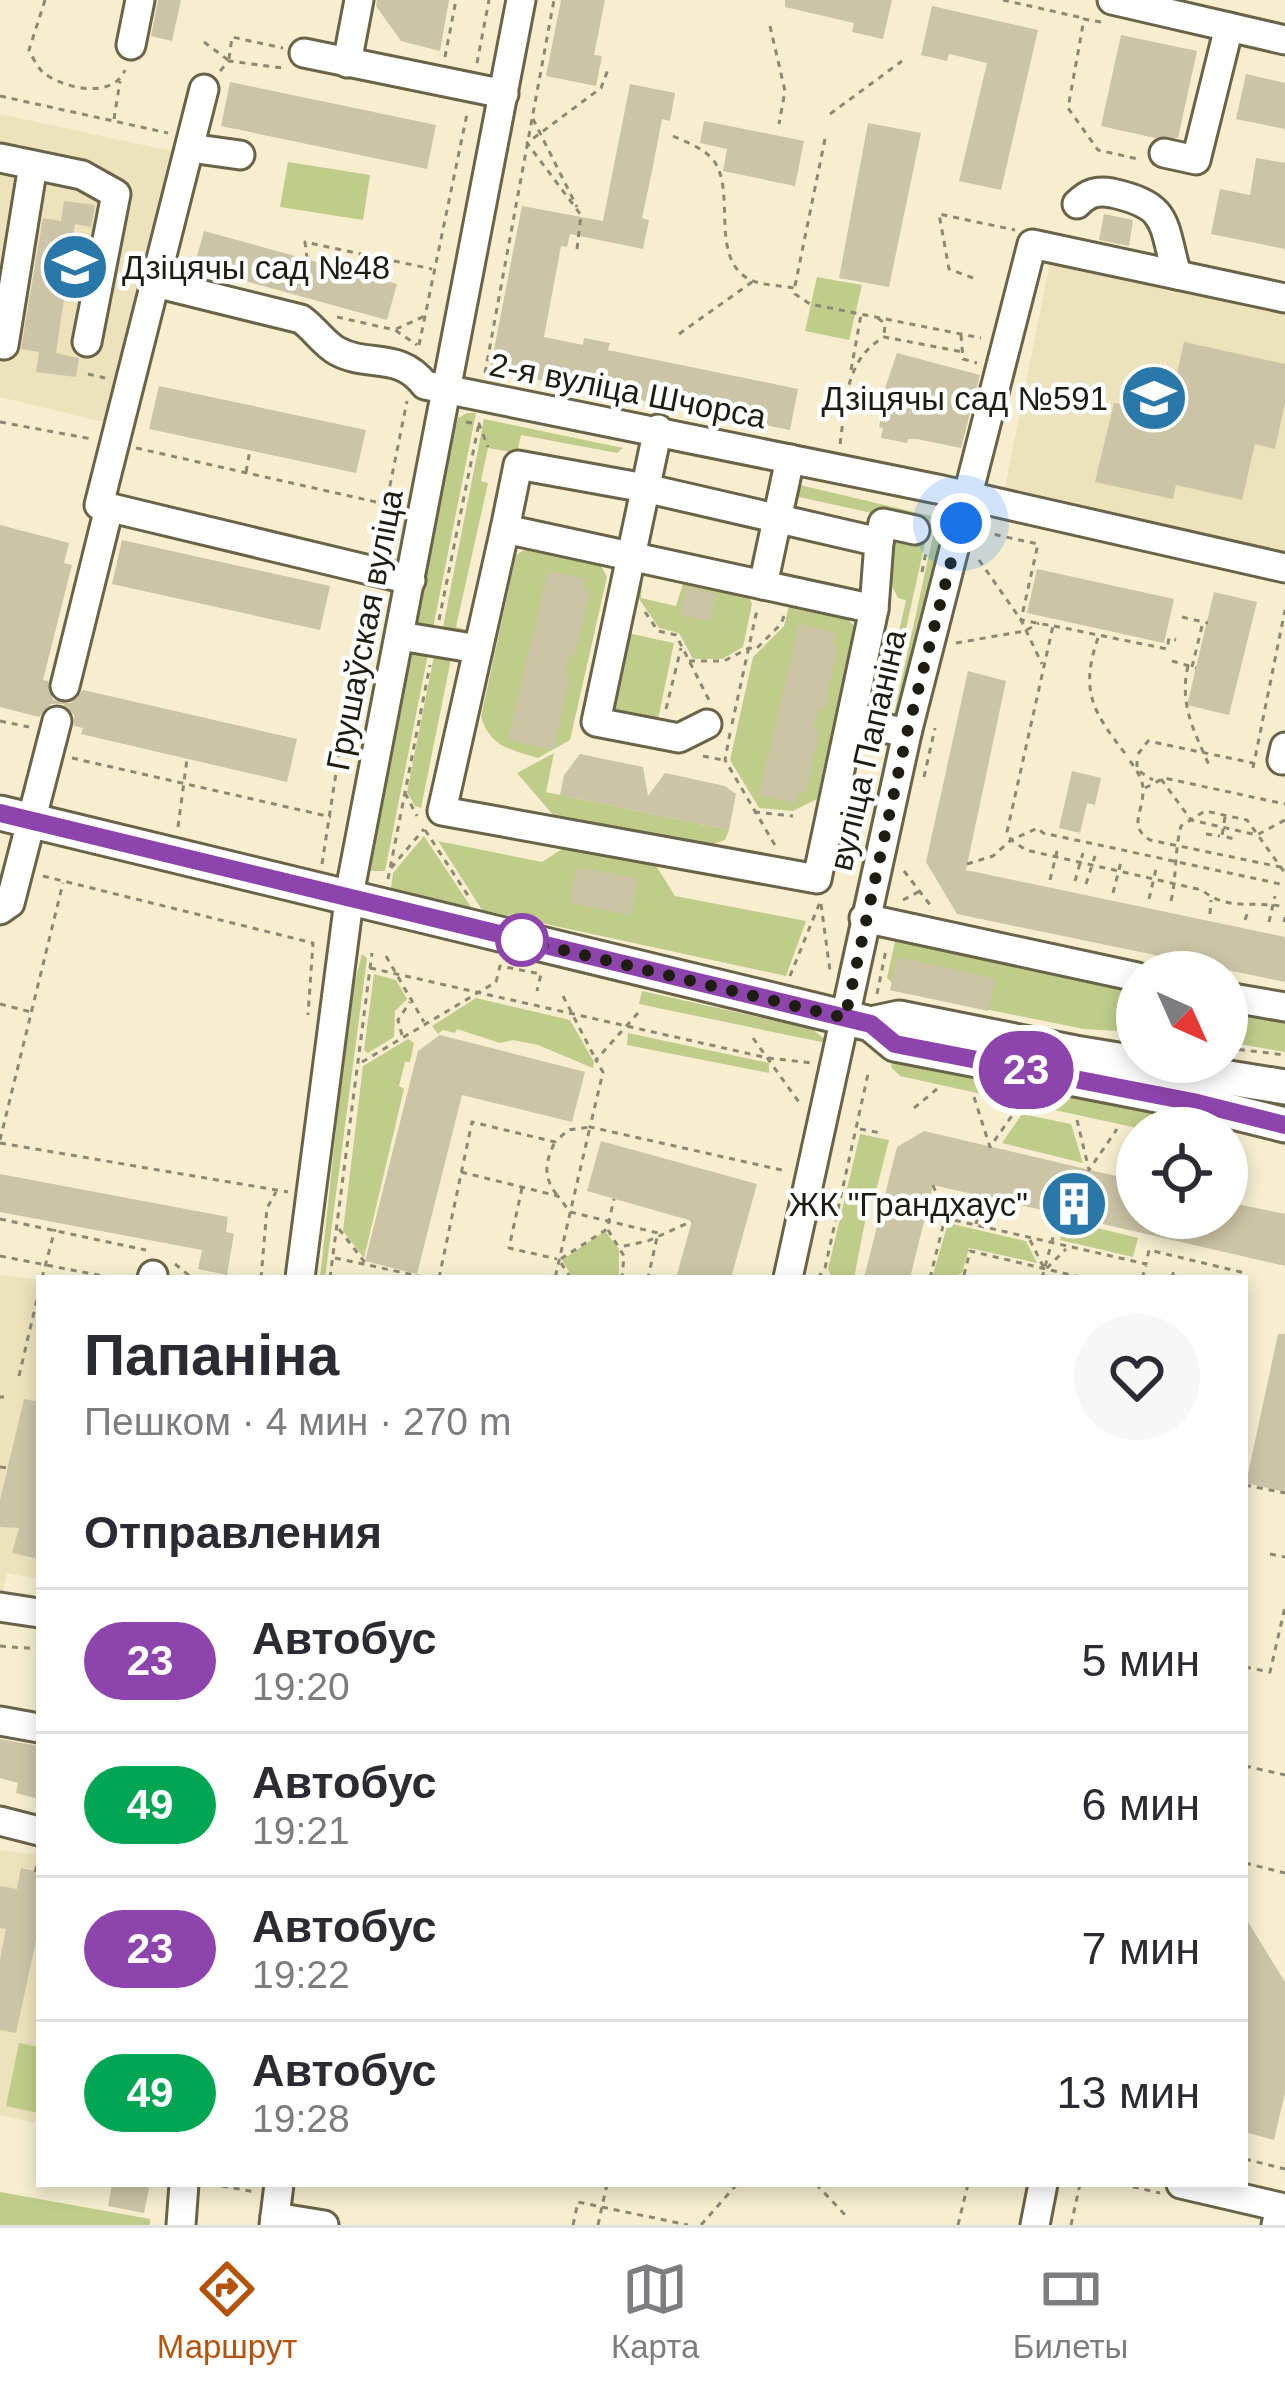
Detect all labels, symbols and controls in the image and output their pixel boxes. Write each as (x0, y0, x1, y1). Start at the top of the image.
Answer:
school or university icon: Дзіцячы сад №48 (40, 232, 110, 302)
place label: Дзіцячы сад №48 (122, 249, 390, 286)
street label: 2-я вуліца Шчорса (486, 346, 770, 436)
school or university icon: Дзіцячы сад №591 (1119, 363, 1189, 433)
place label: Дзіцячы сад №591 (822, 380, 1108, 417)
street label: Грушаўская вуліца (319, 486, 410, 774)
your location (931, 493, 991, 553)
street label: вуліца Папаніна (822, 625, 913, 874)
unlabelled marker (497, 915, 547, 965)
north arrow (1116, 951, 1248, 1083)
map controls (1116, 951, 1248, 1239)
line badge: 23 (972, 1031, 1080, 1109)
text: 23 (1003, 1046, 1049, 1093)
button: locate (1116, 1107, 1248, 1239)
building icon: ЖК "Грандхаус" (1039, 1169, 1109, 1239)
place label: ЖК "Грандхаус" (789, 1186, 1028, 1223)
button: heart (1074, 1314, 1200, 1440)
text: Папаніна (84, 1323, 339, 1387)
text: Пешком · 4 мин · 270 m (84, 1400, 511, 1443)
text: Отправления (84, 1507, 382, 1558)
text: Автобус (252, 1613, 437, 1664)
text: 5 мин (1082, 1635, 1200, 1686)
text: 23 (127, 1637, 173, 1684)
text: 19:20 (252, 1665, 350, 1708)
text: Автобус (252, 1757, 437, 1808)
text: 6 мин (1082, 1779, 1200, 1830)
text: 49 (127, 1781, 173, 1828)
text: 19:21 (252, 1809, 350, 1852)
text: Автобус (252, 1901, 437, 1952)
text: 7 мин (1082, 1923, 1200, 1974)
text: 23 (127, 1925, 173, 1972)
text: 19:22 (252, 1953, 350, 1996)
text: Автобус (252, 2045, 437, 2096)
text: 13 мин (1057, 2067, 1200, 2118)
text: 49 (127, 2069, 173, 2116)
text: 19:28 (252, 2097, 350, 2140)
tab: Маршрут (157, 2256, 297, 2366)
tab: Карта (611, 2256, 699, 2366)
tab: Билеты (1013, 2256, 1128, 2366)

